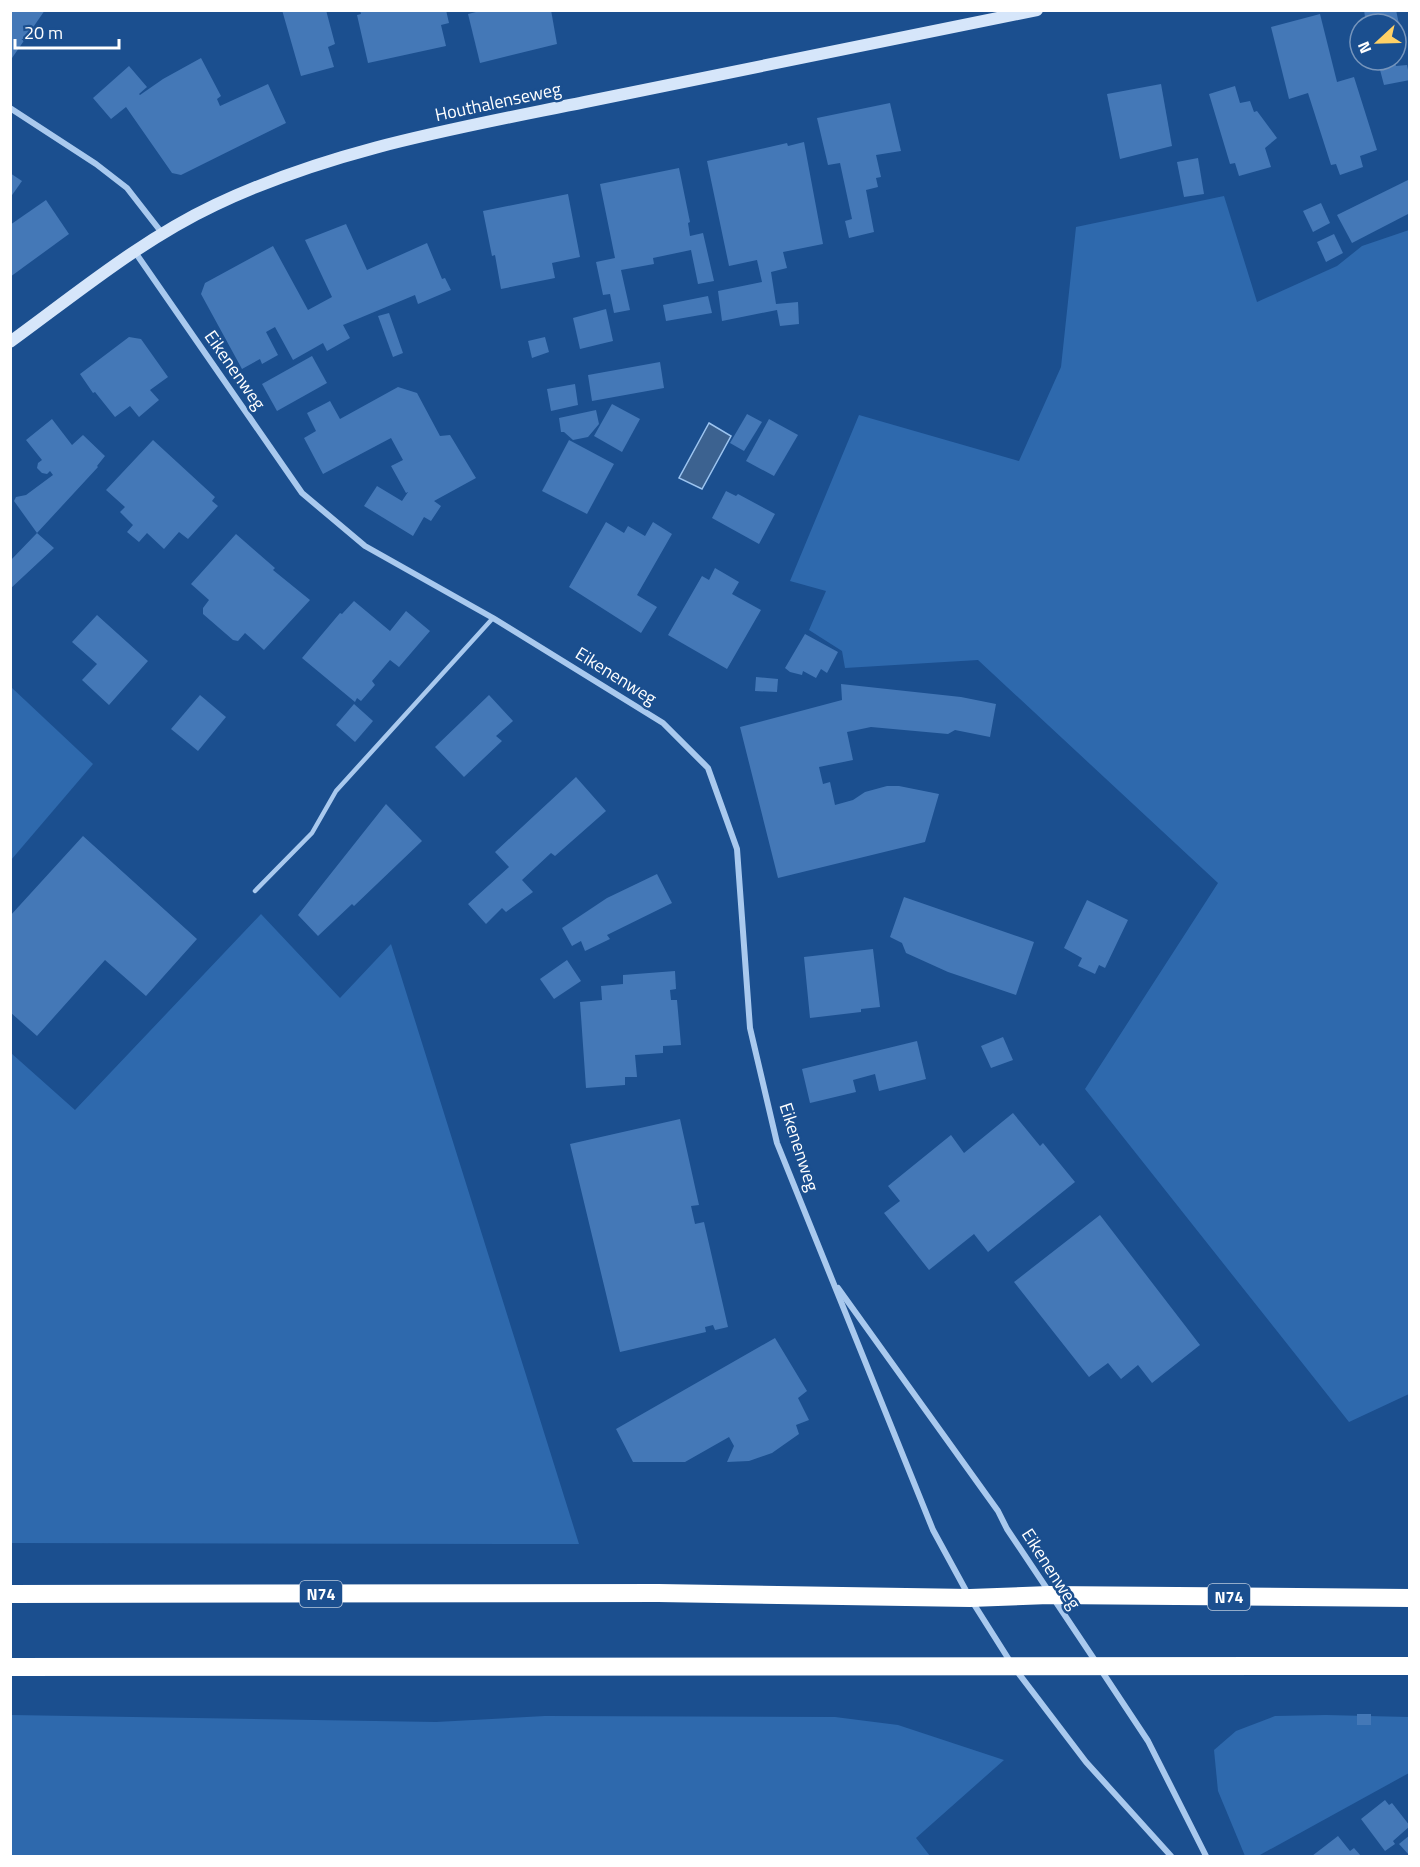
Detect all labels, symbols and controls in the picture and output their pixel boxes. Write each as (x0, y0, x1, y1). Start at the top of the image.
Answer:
scale bar (15, 12, 118, 50)
north arrow (1348, 12, 1408, 72)
text: 20 m (24, 19, 63, 46)
text: N (1351, 38, 1377, 57)
street label: Houthalenseweg (432, 75, 563, 128)
street label: Eikenenweg (198, 324, 273, 415)
street label: Eikenenweg (570, 640, 662, 711)
street label: Eikenenweg (772, 1099, 826, 1195)
street label: Eikenenweg (1015, 1523, 1088, 1615)
road number: N74 (300, 1581, 342, 1607)
road number: N74 (1208, 1584, 1250, 1610)

